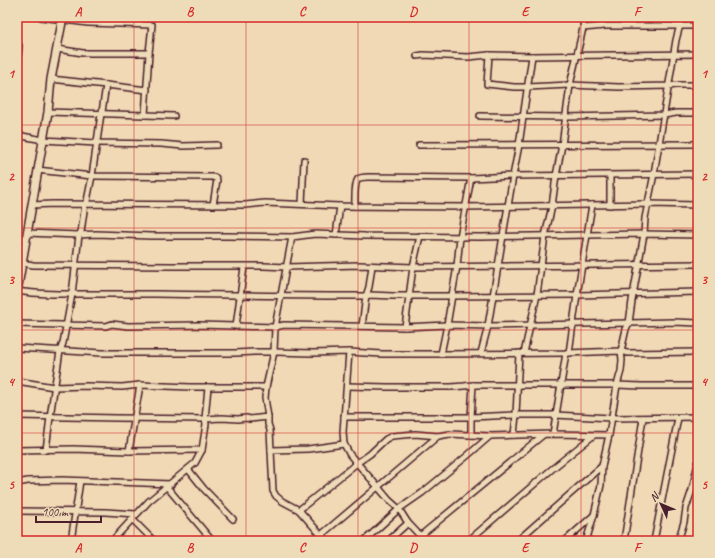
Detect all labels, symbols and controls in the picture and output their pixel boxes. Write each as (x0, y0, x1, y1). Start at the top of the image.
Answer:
text: A (75, 4, 83, 20)
text: B (187, 4, 195, 20)
text: C (299, 4, 307, 20)
text: D (409, 4, 418, 20)
text: E (522, 4, 531, 20)
text: F (634, 4, 643, 20)
text: 1 (8, 66, 16, 82)
text: 1 (701, 66, 709, 82)
text: 2 (8, 169, 15, 185)
text: 2 (701, 169, 708, 185)
text: 3 (8, 272, 15, 288)
text: 3 (701, 272, 708, 288)
text: 4 (8, 374, 16, 390)
text: 4 (701, 374, 709, 390)
text: 5 (8, 477, 15, 493)
text: 5 (701, 477, 708, 493)
north arrow (641, 484, 681, 524)
text: N (646, 488, 663, 504)
scale bar (36, 498, 101, 524)
text: 100 m (42, 504, 69, 520)
text: A (75, 540, 83, 556)
text: B (187, 540, 195, 556)
text: C (299, 540, 307, 556)
text: D (409, 540, 418, 556)
text: E (522, 540, 531, 556)
text: F (634, 540, 643, 556)

